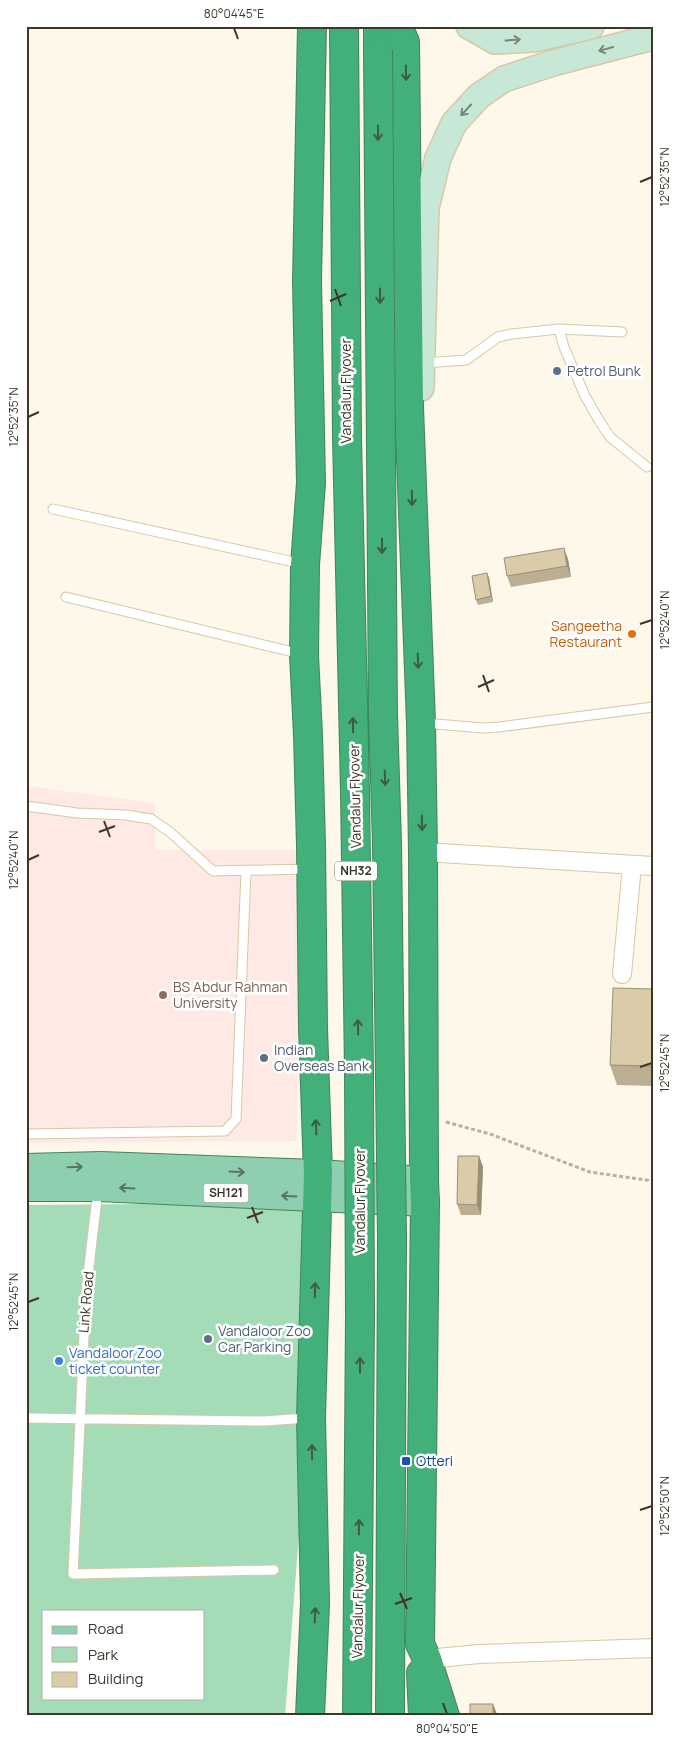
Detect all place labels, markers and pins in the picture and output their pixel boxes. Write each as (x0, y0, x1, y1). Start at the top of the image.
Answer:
place label: Petrol Bunk (567, 361, 642, 380)
marker: Petrol Bunk (551, 365, 563, 377)
place label: Sangeetha Restaurant (549, 616, 622, 651)
marker: Sangeetha Restaurant (626, 628, 638, 640)
place label: BS Abdur Rahman University (173, 977, 288, 1012)
marker: BS Abdur Rahman University (157, 989, 169, 1001)
place label: Indian Overseas Bank (274, 1040, 370, 1075)
marker: Indian Overseas Bank (258, 1052, 270, 1064)
place label: Vandaloor Zoo Car Parking (218, 1321, 311, 1356)
marker: Vandaloor Zoo Car Parking (202, 1333, 214, 1345)
place label: Vandaloor Zoo ticket counter (69, 1343, 162, 1378)
marker: Vandaloor Zoo ticket counter (53, 1355, 65, 1367)
place label: Otteri (416, 1451, 453, 1470)
marker: Otteri (400, 1455, 412, 1467)

